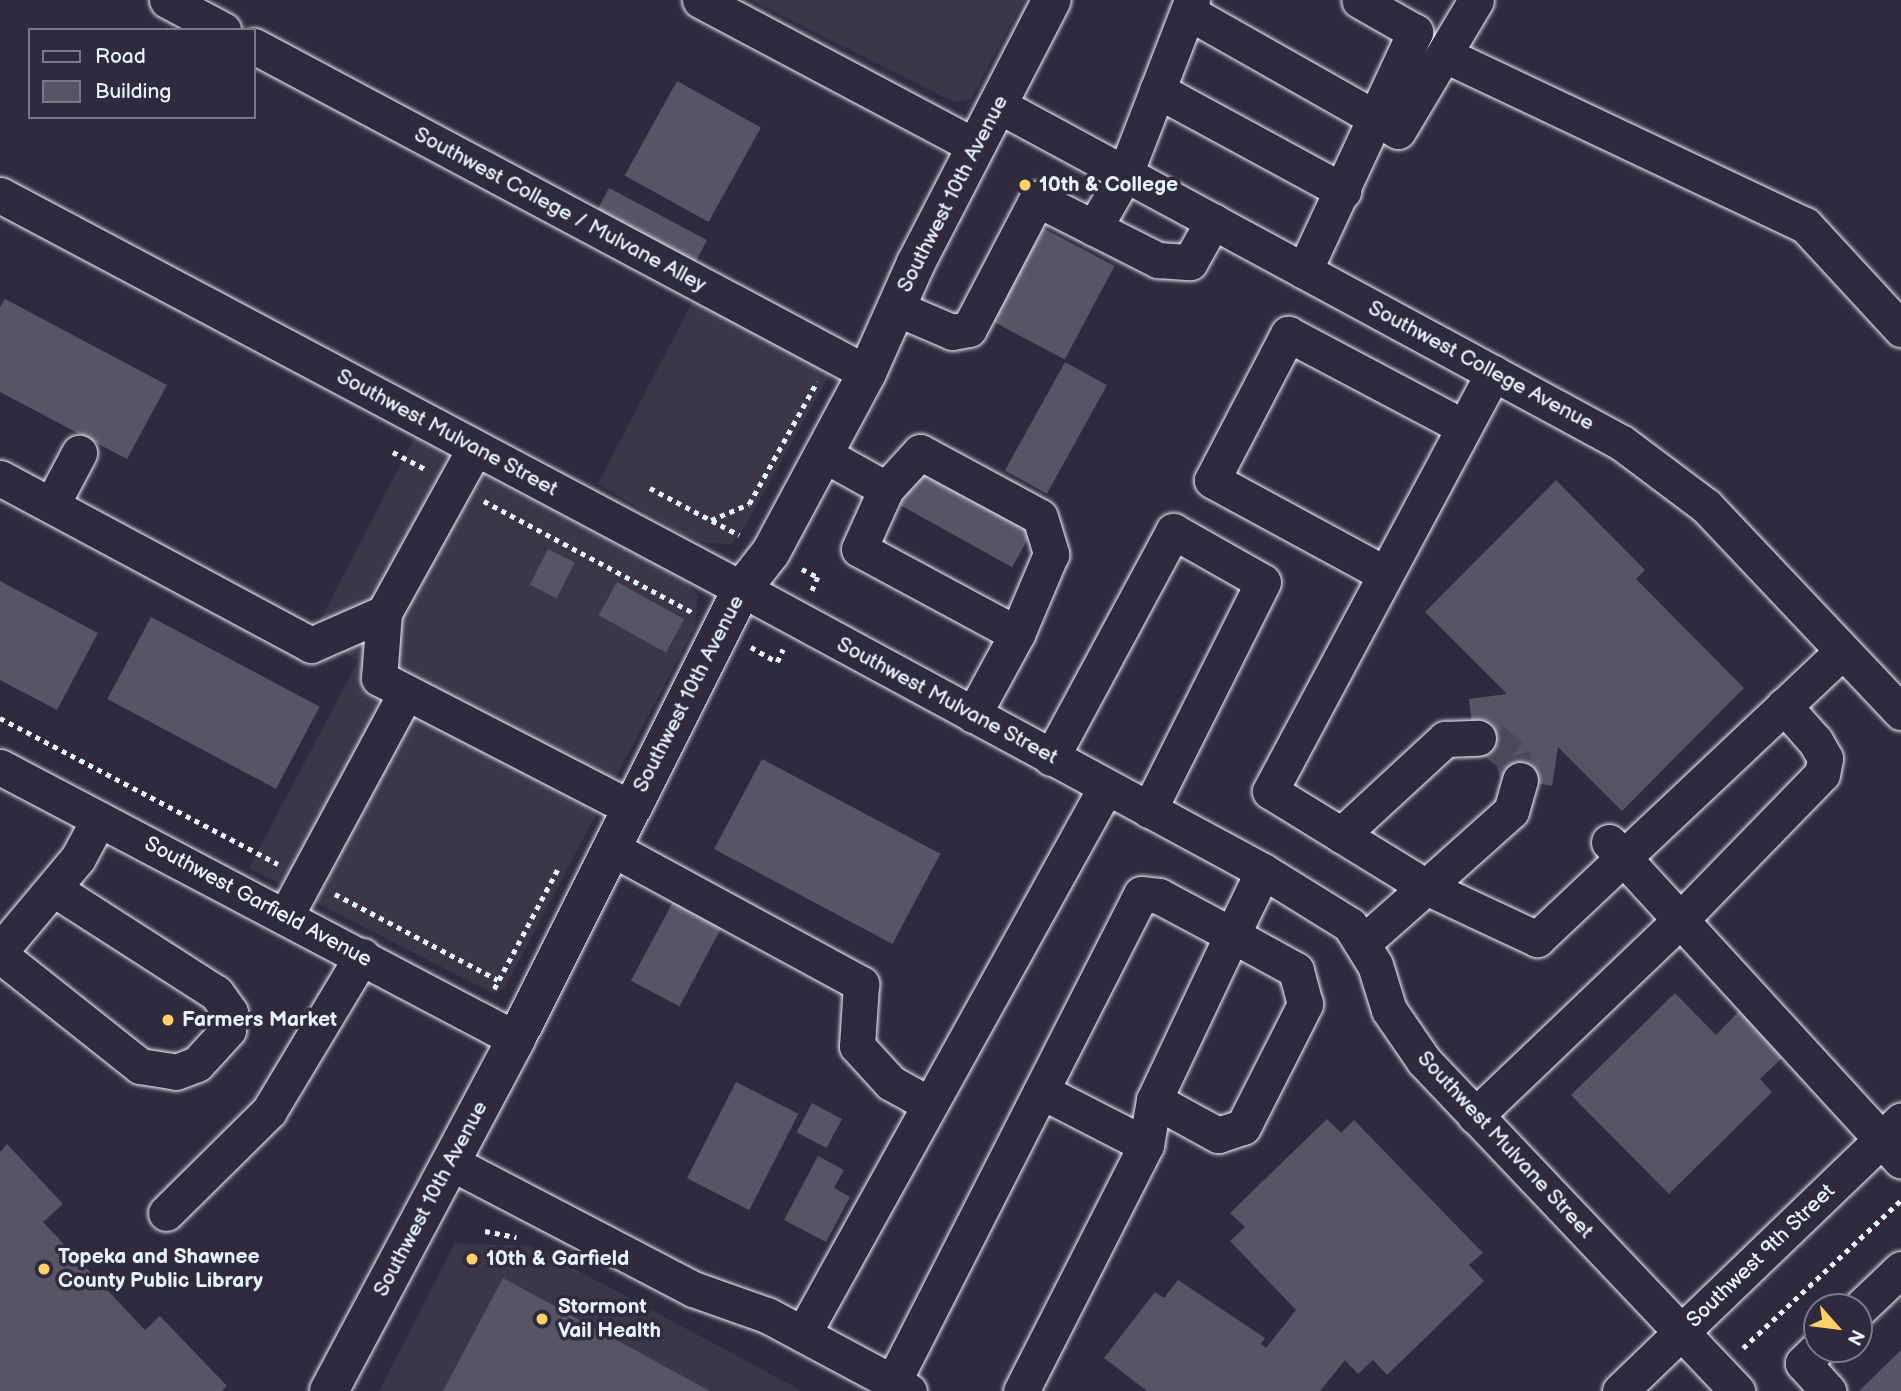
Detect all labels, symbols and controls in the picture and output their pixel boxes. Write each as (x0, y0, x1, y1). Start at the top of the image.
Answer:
legend (28, 28, 256, 119)
text: Road (95, 44, 146, 69)
text: Building (95, 79, 171, 104)
street label: Southwest 10th Avenue (892, 91, 1014, 297)
street label: Southwest College / Mulvane Alley (410, 122, 710, 298)
place label: 10th & College (1039, 172, 1178, 198)
marker: 10th & College (1017, 177, 1033, 193)
street label: Southwest College Avenue (1364, 296, 1598, 436)
street label: Southwest Mulvane Street (332, 364, 562, 502)
street label: Southwest 10th Avenue (628, 591, 750, 797)
street label: Southwest Mulvane Street (832, 632, 1062, 770)
street label: Southwest Garfield Avenue (140, 831, 376, 973)
place label: Farmers Market (182, 1007, 337, 1033)
marker: Farmers Market (160, 1012, 176, 1028)
street label: Southwest Mulvane Street (1412, 1046, 1598, 1244)
street label: Southwest 10th Avenue (369, 1097, 493, 1301)
street label: Southwest 9th Street (1682, 1179, 1840, 1333)
place label: Topeka and Shawnee County Public Library (58, 1244, 263, 1294)
place label: 10th & Garfield (486, 1246, 629, 1272)
marker: 10th & Garfield (464, 1251, 480, 1267)
marker: Topeka and Shawnee County Public Library (36, 1261, 52, 1277)
north arrow (1803, 1293, 1873, 1363)
place label: Stormont Vail Health (558, 1294, 661, 1344)
marker: Stormont Vail Health (532, 1309, 552, 1329)
text: N (1842, 1325, 1869, 1349)

